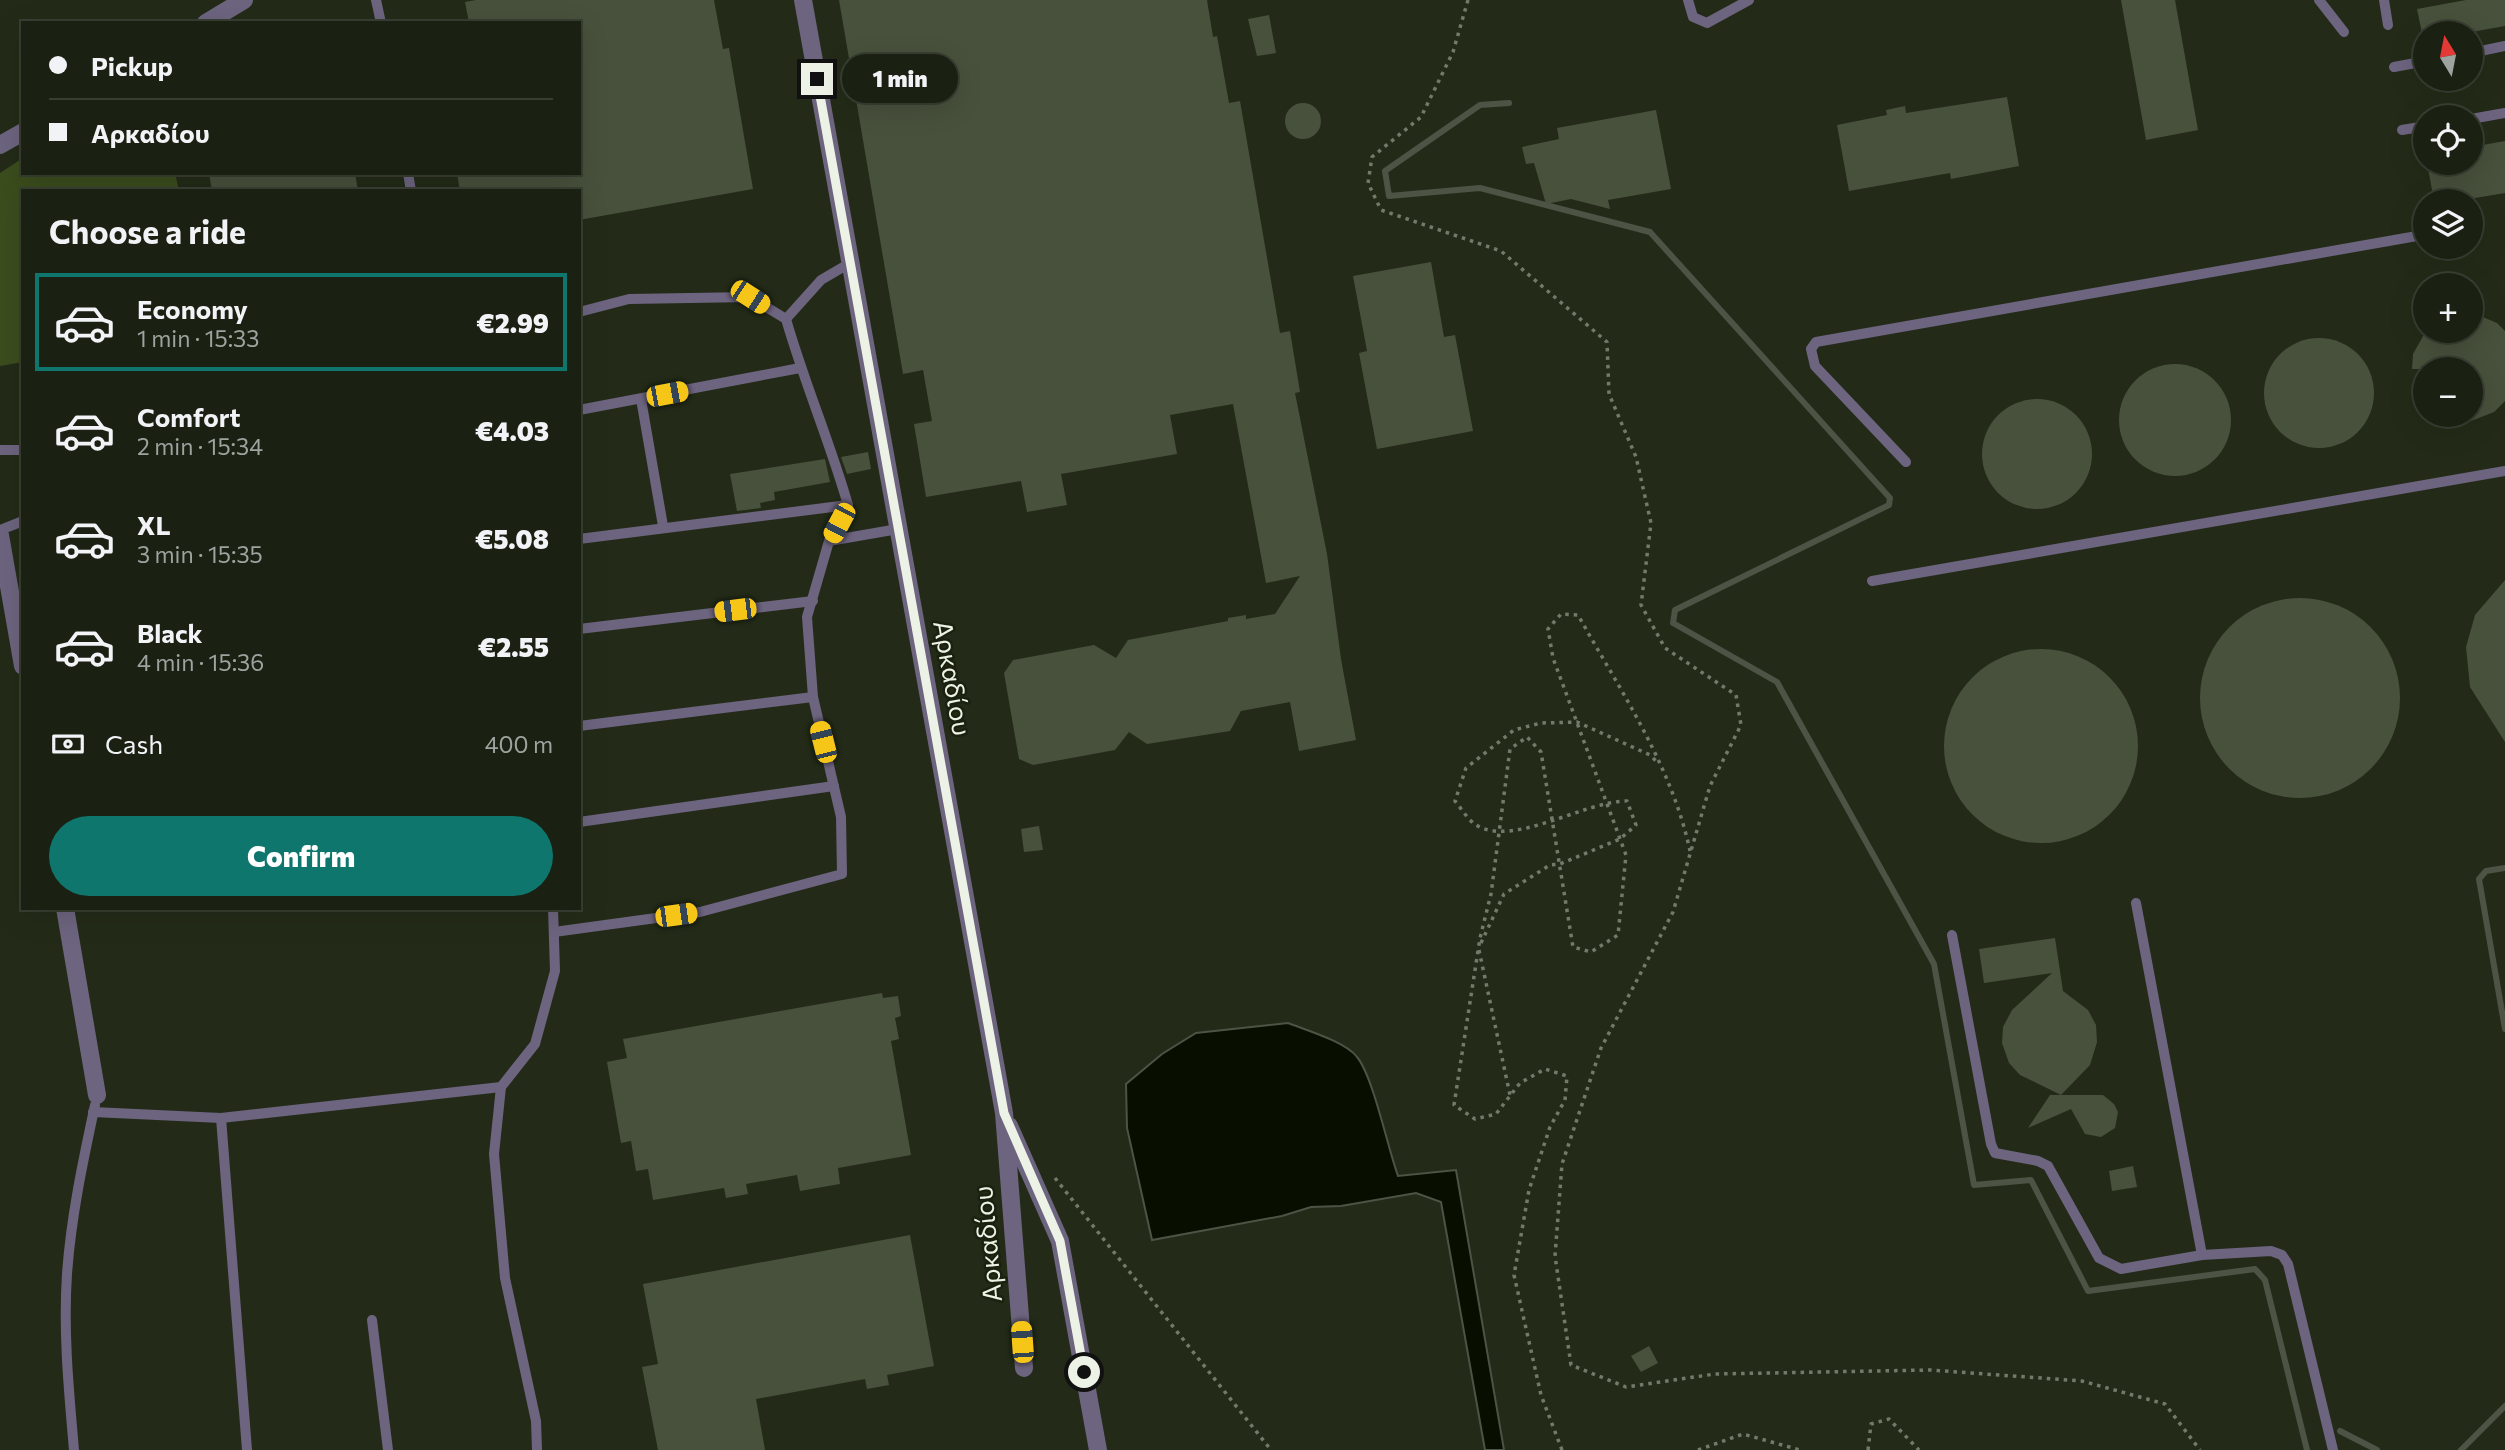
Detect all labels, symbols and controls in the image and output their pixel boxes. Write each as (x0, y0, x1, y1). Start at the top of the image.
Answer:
north arrow (2413, 21, 2483, 91)
map controls (2413, 21, 2483, 427)
text: Pickup (91, 50, 173, 81)
callout: 1 min (842, 55, 957, 104)
route end (801, 63, 833, 95)
text: 1 min (872, 64, 928, 92)
button: locate (2413, 105, 2483, 175)
text: Αρκαδίου (91, 117, 210, 148)
button: layers (2413, 189, 2483, 259)
text: Choose a ride (49, 211, 246, 251)
button: + (2413, 273, 2483, 343)
car (727, 277, 774, 317)
icon: car (53, 291, 116, 354)
text: Economy (137, 293, 248, 324)
text: €2.99 (476, 307, 549, 338)
text: 1 min · 15:33 (137, 324, 259, 352)
button: − (2413, 357, 2483, 427)
car (645, 380, 690, 408)
icon: car (53, 399, 116, 462)
text: Comfort (137, 401, 240, 432)
text: €4.03 (475, 415, 549, 446)
text: 2 min · 15:34 (137, 432, 263, 460)
car (820, 500, 859, 546)
icon: car (53, 507, 116, 570)
text: XL (137, 509, 171, 540)
text: €5.08 (475, 523, 549, 554)
text: 3 min · 15:35 (137, 540, 263, 568)
car (713, 597, 758, 623)
icon: car (53, 615, 116, 678)
text: Black (137, 617, 203, 648)
street label: Αρκαδίου (928, 618, 979, 738)
text: €2.55 (478, 631, 549, 662)
text: 4 min · 15:36 (137, 648, 264, 676)
car (808, 719, 839, 765)
icon: cash (49, 725, 87, 763)
text: Cash (105, 728, 163, 759)
text: 400 m (485, 730, 553, 758)
button: Confirm (49, 816, 553, 896)
car (654, 902, 699, 928)
street label: Αρκαδίου (966, 1185, 1007, 1303)
car (1011, 1320, 1034, 1364)
route start (1068, 1356, 1100, 1388)

